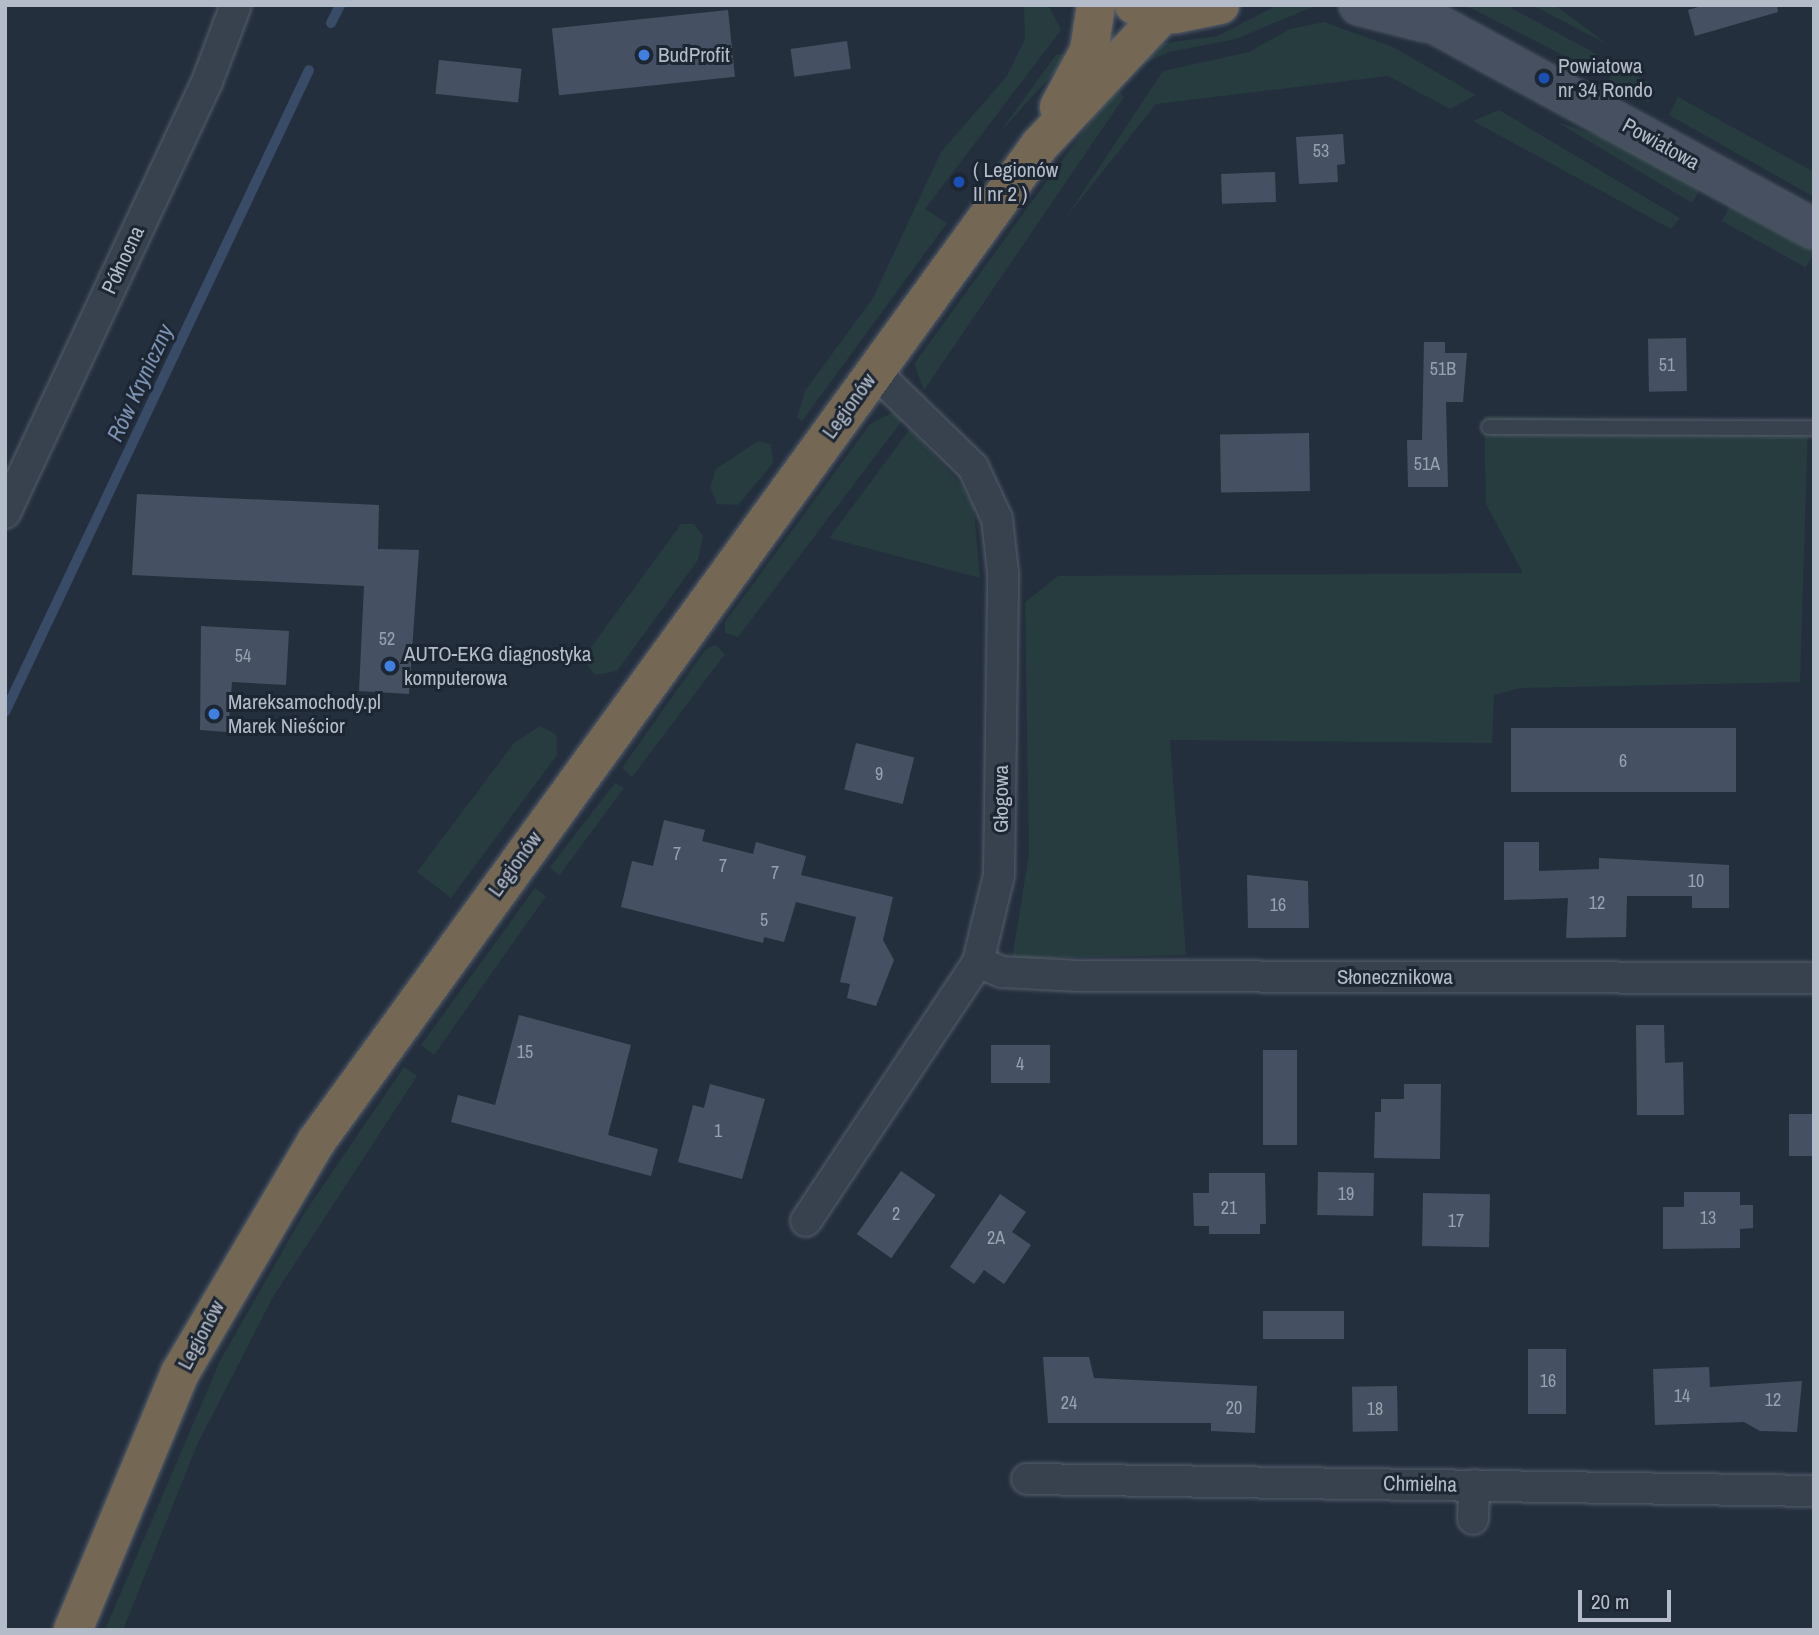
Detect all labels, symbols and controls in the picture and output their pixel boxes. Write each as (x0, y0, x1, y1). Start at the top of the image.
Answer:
place label: BudProfit (658, 42, 730, 68)
marker: BudProfit (636, 47, 652, 63)
place label: Powiatowa nr 34 Rondo (1558, 53, 1653, 103)
marker: Powiatowa nr 34 Rondo (1536, 70, 1552, 86)
street label: Powiatowa (1618, 113, 1704, 175)
house number: 53 (1313, 140, 1329, 162)
place label: ( Legionów II nr 2 ) (973, 157, 1058, 207)
marker: ( Legionów II nr 2 ) (951, 174, 967, 190)
street label: Północna (96, 222, 150, 298)
water label: Rów Kryniczny (101, 320, 179, 446)
house number: 51 (1659, 354, 1675, 376)
house number: 51B (1430, 358, 1456, 380)
street label: Legionów (817, 368, 881, 444)
house number: 51A (1414, 453, 1440, 475)
house number: 52 (379, 628, 395, 650)
place label: AUTO-EKG diagnostyka komputerowa (404, 641, 591, 691)
house number: 54 (235, 645, 251, 667)
marker: AUTO-EKG diagnostyka komputerowa (382, 658, 398, 674)
place label: Mareksamochody.pl Marek Nieścior (228, 689, 381, 739)
marker: Mareksamochody.pl Marek Nieścior (206, 706, 222, 722)
house number: 6 (1619, 750, 1627, 772)
house number: 9 (875, 763, 883, 785)
street label: Głogowa (988, 765, 1014, 833)
street label: Legionów (483, 826, 547, 902)
house number: 7 (673, 843, 681, 865)
house number: 7 (719, 855, 727, 877)
house number: 7 (771, 862, 779, 884)
house number: 10 (1688, 870, 1704, 892)
house number: 12 (1589, 892, 1605, 914)
house number: 16 (1270, 894, 1286, 916)
house number: 5 (760, 909, 768, 931)
street label: Słonecznikowa (1337, 964, 1453, 990)
house number: 15 (517, 1041, 533, 1063)
house number: 4 (1016, 1053, 1024, 1075)
house number: 1 (714, 1120, 722, 1142)
house number: 19 (1338, 1183, 1354, 1205)
house number: 21 (1221, 1197, 1237, 1219)
house number: 2 (892, 1203, 900, 1225)
house number: 13 (1700, 1207, 1716, 1229)
house number: 17 (1448, 1210, 1464, 1232)
house number: 2A (987, 1227, 1005, 1249)
street label: Legionów (172, 1296, 230, 1374)
house number: 16 (1540, 1370, 1556, 1392)
house number: 14 (1674, 1385, 1690, 1407)
house number: 12 (1765, 1389, 1781, 1411)
house number: 24 (1061, 1392, 1077, 1414)
house number: 20 (1226, 1397, 1242, 1419)
house number: 18 (1367, 1398, 1383, 1420)
street label: Chmielna (1383, 1471, 1457, 1497)
scale bar (1581, 1576, 1674, 1620)
text: 20 m (1591, 1587, 1629, 1616)

